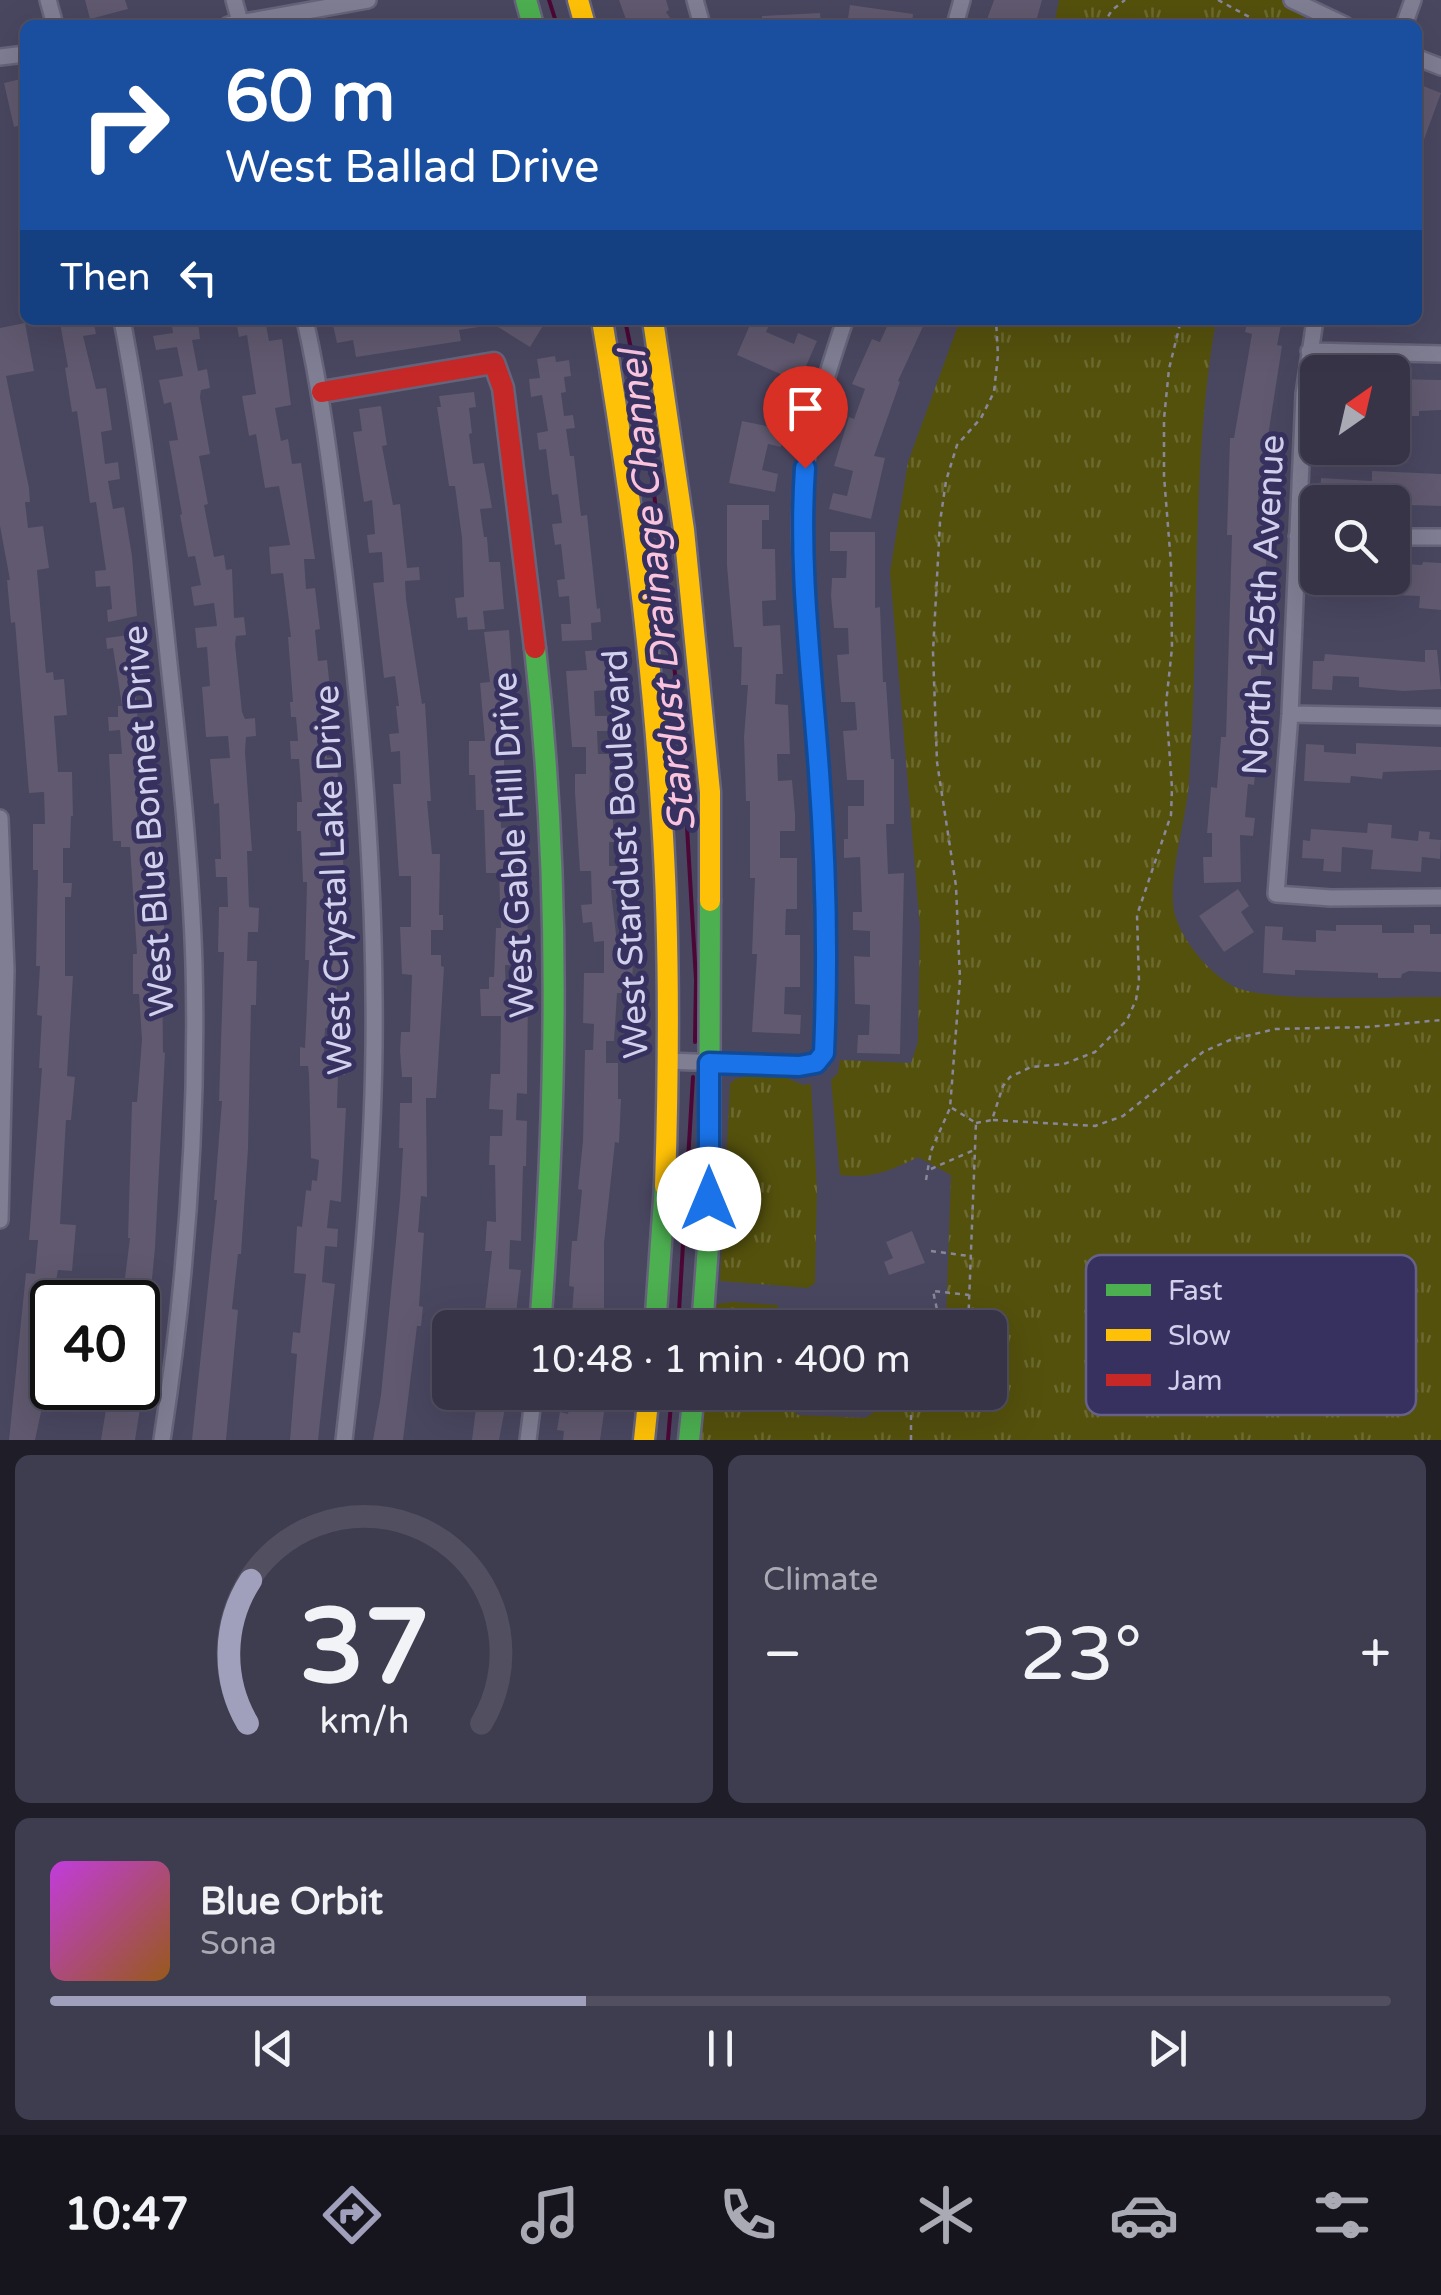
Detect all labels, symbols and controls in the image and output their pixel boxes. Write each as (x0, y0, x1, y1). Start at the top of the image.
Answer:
text: 60 m (225, 56, 395, 140)
icon: right (60, 60, 190, 190)
text: West Ballad Drive (225, 141, 599, 195)
icon: left (171, 250, 226, 305)
text: Then (60, 255, 151, 301)
water label: Stardust Drainage Channel (609, 343, 706, 834)
north arrow (1300, 355, 1410, 465)
map controls (1300, 355, 1410, 595)
pin (763, 366, 848, 469)
icon: arrive (778, 381, 833, 436)
street label: North 125th Avenue (1234, 434, 1294, 776)
button: search (1300, 485, 1410, 595)
street label: West Blue Bonnet Drive (114, 624, 184, 1018)
street label: West Stardust Boulevard (594, 648, 658, 1060)
street label: West Gable Hill Drive (484, 671, 544, 1019)
street label: West Crystal Lake Drive (306, 684, 362, 1076)
position arrow (657, 1147, 761, 1251)
legend (1086, 1255, 1416, 1415)
text: Fast (1168, 1274, 1223, 1308)
speed limit sign: 40 (30, 1280, 160, 1410)
text: Slow (1168, 1319, 1231, 1353)
text: 10:48 · 1 min · 400 m (528, 1337, 911, 1383)
text: Jam (1168, 1364, 1223, 1398)
text: Climate (763, 1561, 878, 1599)
text: 37 (299, 1586, 429, 1711)
text: 23° (1020, 1610, 1142, 1700)
text: − (763, 1622, 802, 1688)
text: + (1360, 1622, 1391, 1688)
text: km/h (319, 1700, 409, 1743)
text: Blue Orbit (200, 1879, 383, 1925)
text: Sona (200, 1925, 277, 1963)
icon: previous (246, 2021, 301, 2076)
icon: pause (693, 2021, 748, 2076)
icon: next (1140, 2021, 1195, 2076)
icon: directions (317, 2180, 387, 2250)
icon: music (515, 2180, 585, 2250)
icon: phone (713, 2180, 783, 2250)
icon: climate (911, 2180, 981, 2250)
icon: car (1109, 2180, 1179, 2250)
icon: filters (1307, 2180, 1377, 2250)
text: 10:47 (64, 2188, 189, 2242)

